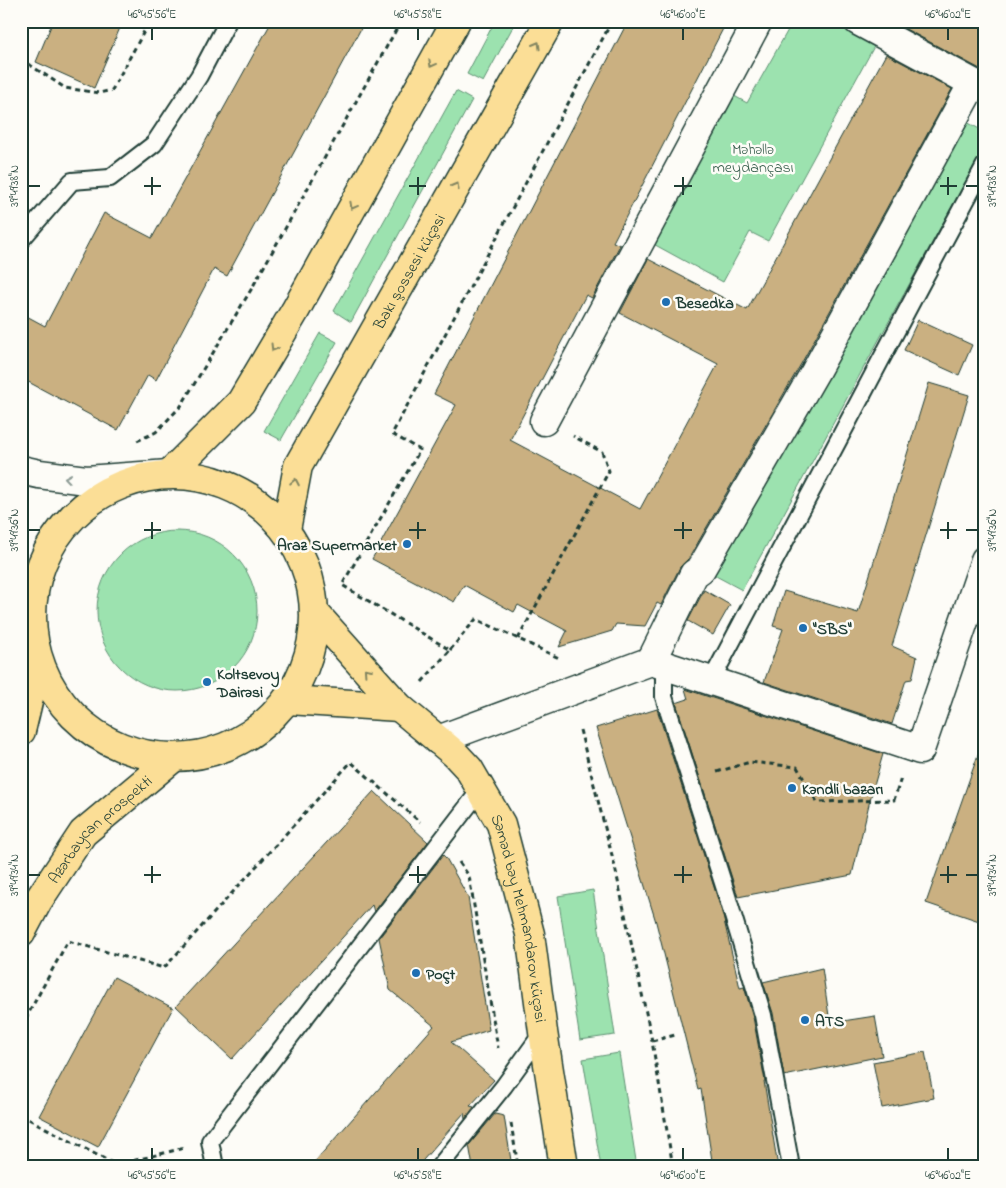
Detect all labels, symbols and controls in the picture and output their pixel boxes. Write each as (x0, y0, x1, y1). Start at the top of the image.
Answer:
text: 46°45'56"E (128, 6, 176, 24)
text: 46°45'58"E (394, 6, 442, 24)
text: 46°46'00"E (660, 6, 706, 24)
text: 46°46'02"E (925, 6, 971, 24)
one-way arrow (530, 41, 540, 50)
one-way arrow (428, 59, 438, 68)
park label: Məhəllə meydançası (712, 138, 794, 180)
text: 39°49'38"N (6, 165, 24, 207)
text: 39°49'38"N (984, 165, 1002, 207)
one-way arrow (450, 182, 460, 191)
one-way arrow (350, 201, 360, 210)
street label: Bakı şossesi küçəsi (367, 210, 452, 335)
place label: Besedka (675, 292, 734, 316)
marker: Besedka (660, 296, 672, 308)
one-way arrow (270, 342, 280, 351)
one-way arrow (64, 473, 72, 483)
one-way arrow (290, 477, 300, 486)
text: 39°49'36"N (6, 509, 24, 551)
text: 39°49'36"N (984, 509, 1002, 551)
place label: Araz Supermarket (277, 534, 398, 558)
marker: Araz Supermarket (401, 538, 413, 550)
place label: "SBS" (812, 618, 852, 642)
marker: "SBS" (797, 622, 809, 634)
place label: Koltsevoy Dairəsi (216, 663, 279, 705)
one-way arrow (364, 668, 373, 677)
marker: Koltsevoy Dairəsi (201, 676, 213, 688)
street label: Azərbaycan prospekti (43, 770, 158, 889)
place label: Kəndli bazarı (802, 778, 883, 802)
marker: Kəndli bazarı (786, 782, 798, 794)
street label: Səməd bəy Mehmandarov küçəsi (484, 810, 552, 1024)
text: 39°49'34"N (6, 854, 24, 896)
text: 39°49'34"N (984, 854, 1002, 896)
place label: Poçt (426, 963, 456, 987)
marker: Poçt (410, 967, 422, 979)
place label: ATS (815, 1010, 844, 1034)
marker: ATS (799, 1014, 811, 1026)
text: 46°45'56"E (128, 1167, 176, 1185)
text: 46°45'58"E (394, 1167, 442, 1185)
text: 46°46'00"E (660, 1167, 706, 1185)
text: 46°46'02"E (925, 1167, 971, 1185)

